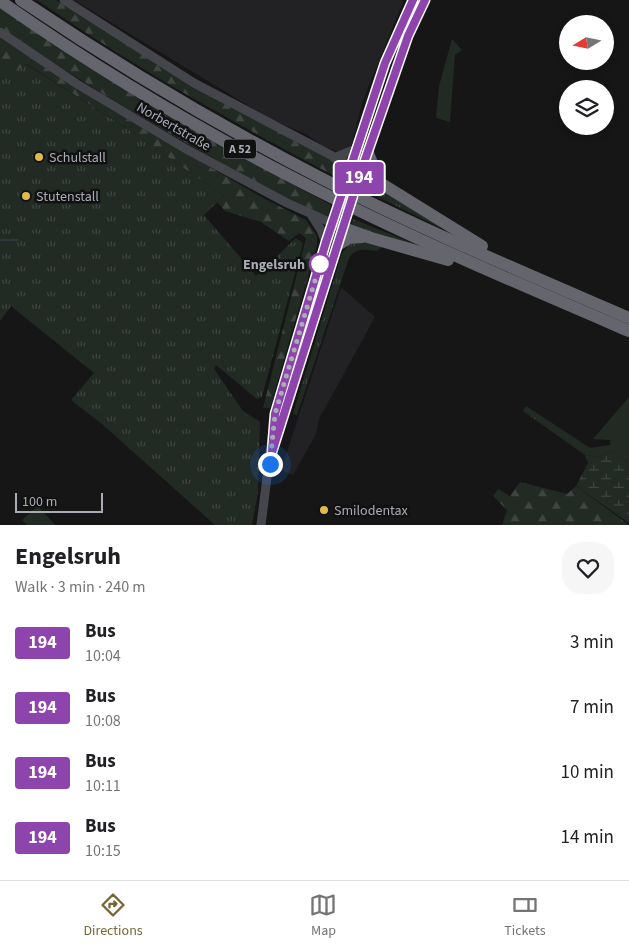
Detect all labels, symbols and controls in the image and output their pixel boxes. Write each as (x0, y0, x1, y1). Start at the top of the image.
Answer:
north arrow (559, 15, 614, 70)
map controls (559, 15, 614, 135)
button: layers (559, 80, 614, 135)
street label: Norbertstraße (133, 98, 214, 156)
road number: A 52 (224, 140, 256, 158)
place label: Schulstall (49, 148, 106, 168)
marker: Schulstall (33, 151, 45, 163)
line badge: 194 (330, 162, 388, 194)
text: 194 (345, 165, 373, 190)
place label: Stutenstall (36, 187, 99, 207)
marker: Stutenstall (20, 190, 32, 202)
marker: Engelsruh (309, 253, 331, 275)
place label: Engelsruh (243, 255, 305, 275)
your location (258, 452, 283, 477)
scale bar (15, 490, 102, 513)
text: 100 m (22, 492, 57, 512)
place label: Smilodentax (334, 501, 409, 521)
marker: Smilodentax (318, 504, 330, 516)
text: Engelsruh (15, 539, 121, 574)
button: heart (562, 542, 614, 594)
text: Walk · 3 min · 240 m (15, 576, 146, 598)
text: Bus (85, 618, 116, 645)
text: 3 min (570, 629, 614, 656)
text: 194 (28, 630, 57, 655)
text: 10:04 (85, 645, 121, 667)
text: Bus (85, 683, 116, 710)
text: 7 min (570, 694, 614, 721)
text: 194 (28, 695, 57, 720)
text: 10:08 (85, 710, 121, 732)
text: Bus (85, 748, 116, 775)
text: 10 min (560, 759, 614, 786)
text: 194 (28, 760, 57, 785)
text: 10:11 (85, 775, 121, 797)
text: Bus (85, 813, 116, 840)
text: 14 min (560, 824, 614, 851)
text: 194 (28, 825, 57, 850)
text: 10:15 (85, 840, 121, 862)
tab: Directions (83, 891, 143, 941)
tab: Map (309, 891, 337, 941)
tab: Tickets (504, 891, 546, 941)

